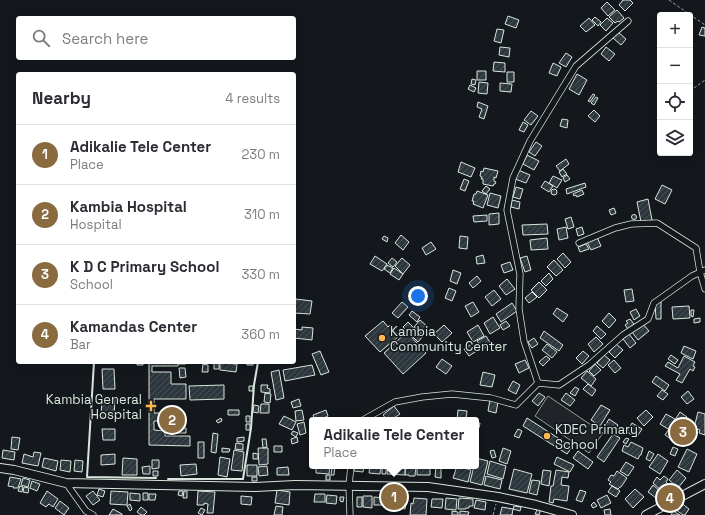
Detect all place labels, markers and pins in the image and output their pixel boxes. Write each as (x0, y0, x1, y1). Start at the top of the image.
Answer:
place label: Kambia Community Center (390, 323, 507, 355)
marker: Kambia Community Center (377, 333, 387, 343)
place label: Kambia General Hospital (46, 391, 142, 423)
marker: Kambia General Hospital (145, 400, 157, 412)
pin: 2 (159, 405, 185, 435)
pin: 3 (670, 417, 696, 447)
place label: KDEC Primary School (555, 421, 638, 453)
marker: KDEC Primary School (542, 431, 552, 441)
pin: 1 (381, 482, 407, 512)
pin: 4 (657, 483, 683, 513)

